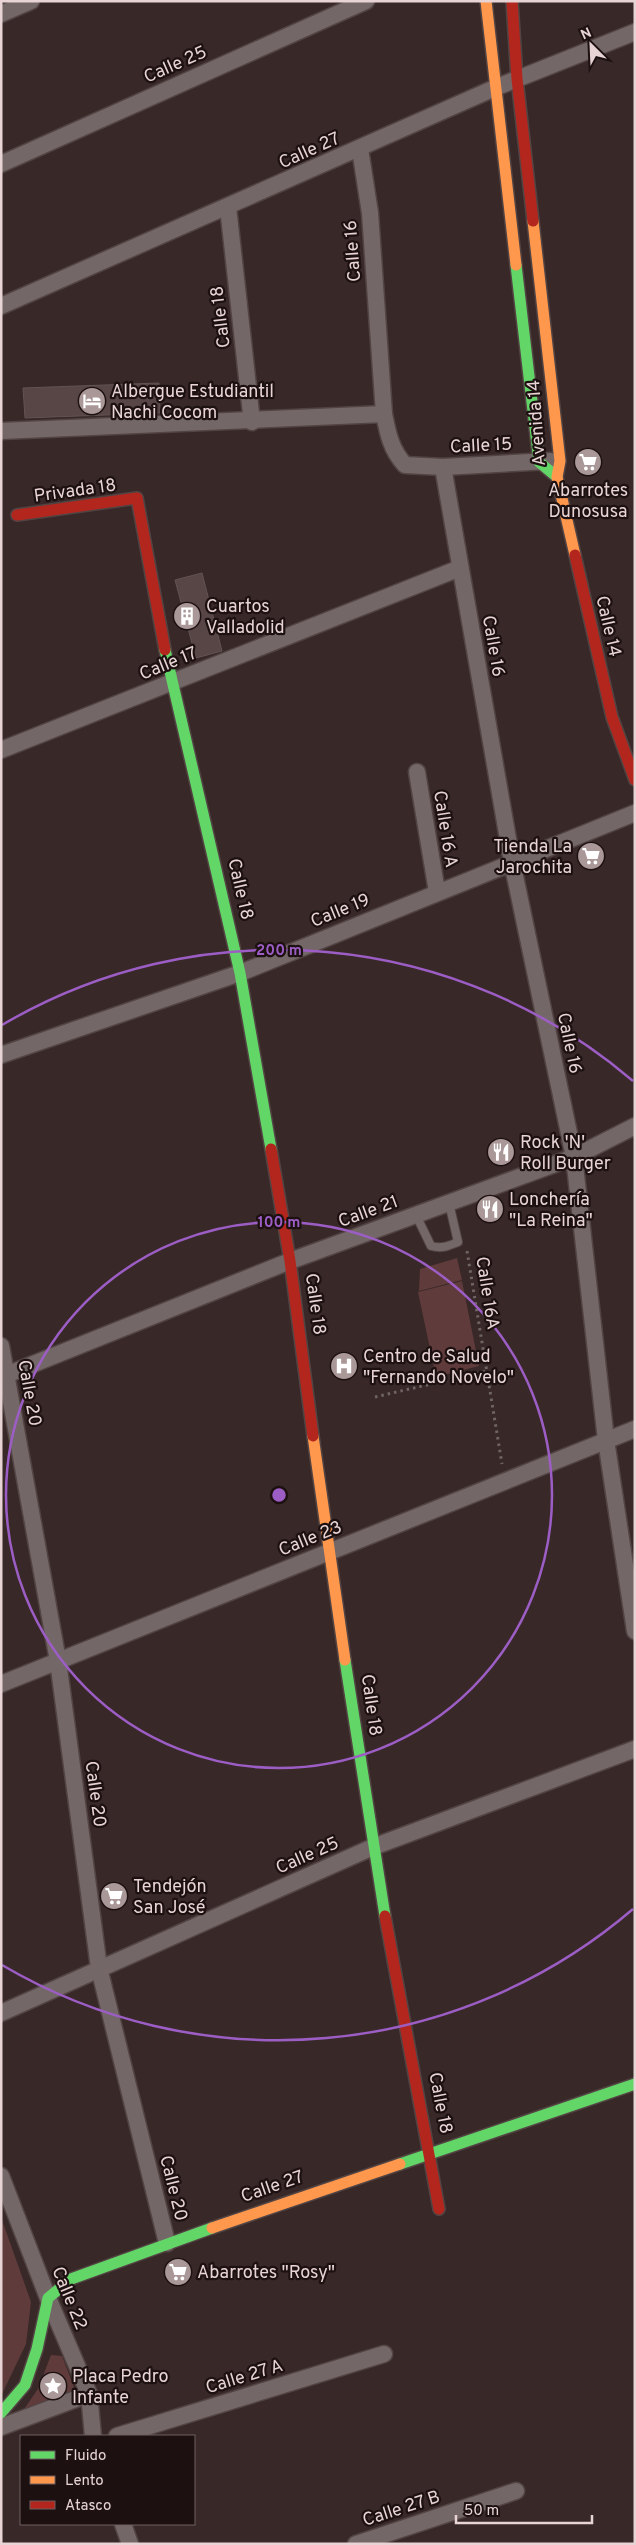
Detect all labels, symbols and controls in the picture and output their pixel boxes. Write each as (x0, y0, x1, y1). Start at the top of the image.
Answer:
north arrow (566, 20, 616, 70)
text: N (578, 25, 594, 44)
street label: Calle 25 (140, 41, 211, 89)
street label: Calle 27 (275, 128, 344, 175)
street label: Calle 16 (340, 219, 367, 283)
street label: Calle 18 (206, 285, 237, 349)
street label: Avenida 14 (523, 379, 552, 467)
place label: Albergue Estudiantil Nachi Cocom (111, 381, 274, 425)
hotel icon: Albergue Estudiantil Nachi Cocom (77, 386, 107, 416)
street label: Calle 15 (449, 433, 513, 460)
supermarket icon: Abarrotes Dunosusa (573, 447, 603, 477)
street label: Privada 18 (33, 474, 118, 509)
place label: Abarrotes Dunosusa (548, 480, 628, 524)
street label: Calle 14 (589, 594, 626, 659)
place label: Cuartos Valladolid (206, 596, 285, 640)
building icon: Cuartos Valladolid (172, 601, 202, 631)
street label: Calle 16 (476, 614, 509, 679)
street label: Calle 17 (136, 642, 201, 686)
street label: Calle 16 A (427, 789, 462, 869)
place label: Tienda La Jarochita (493, 836, 572, 880)
supermarket icon: Tienda La Jarochita (576, 841, 606, 871)
street label: Calle 18 (221, 856, 258, 922)
street label: Calle 19 (308, 889, 374, 934)
text: 200 m (256, 942, 302, 961)
street label: Calle 16 (551, 1011, 586, 1076)
place label: Rock 'N' Roll Burger (520, 1132, 611, 1176)
restaurant icon: Rock 'N' Roll Burger (486, 1137, 516, 1167)
place label: Lonchería "La Reina" (509, 1189, 593, 1233)
street label: Calle 21 (335, 1191, 402, 1234)
restaurant icon: Lonchería "La Reina" (475, 1194, 505, 1224)
text: 100 m (258, 1214, 300, 1233)
street label: Calle 16A (469, 1255, 504, 1331)
street label: Calle 18 (299, 1272, 330, 1337)
place label: Centro de Salud "Fernando Novelo" (363, 1346, 514, 1390)
hospital icon: Centro de Salud "Fernando Novelo" (329, 1351, 359, 1381)
street label: Calle 20 (11, 1358, 46, 1428)
centre of rings (270, 1486, 288, 1504)
street label: Calle 23 (276, 1516, 346, 1562)
street label: Calle 18 (355, 1673, 386, 1738)
street label: Calle 20 (78, 1759, 111, 1829)
street label: Calle 25 (272, 1832, 343, 1880)
place label: Tendejón San José (133, 1876, 207, 1920)
supermarket icon: Tendejón San José (99, 1881, 129, 1911)
street label: Calle 18 (422, 2071, 457, 2136)
street label: Calle 20 (153, 2153, 192, 2224)
street label: Calle 27 (238, 2166, 307, 2209)
supermarket icon: Abarrotes "Rosy" (163, 2257, 193, 2287)
place label: Abarrotes "Rosy" (197, 2262, 335, 2285)
street label: Calle 22 (45, 2263, 92, 2334)
street label: Calle 27 A (203, 2355, 286, 2400)
place label: Placa Pedro Infante (72, 2366, 168, 2410)
place icon: Placa Pedro Infante (38, 2371, 68, 2401)
legend (20, 2435, 195, 2525)
text: Fluido (65, 2447, 106, 2466)
text: Lento (65, 2472, 104, 2491)
street label: Calle 27 B (360, 2486, 443, 2533)
scale bar (456, 2492, 592, 2524)
text: Atasco (65, 2497, 111, 2516)
text: 50 m (464, 2502, 499, 2521)

